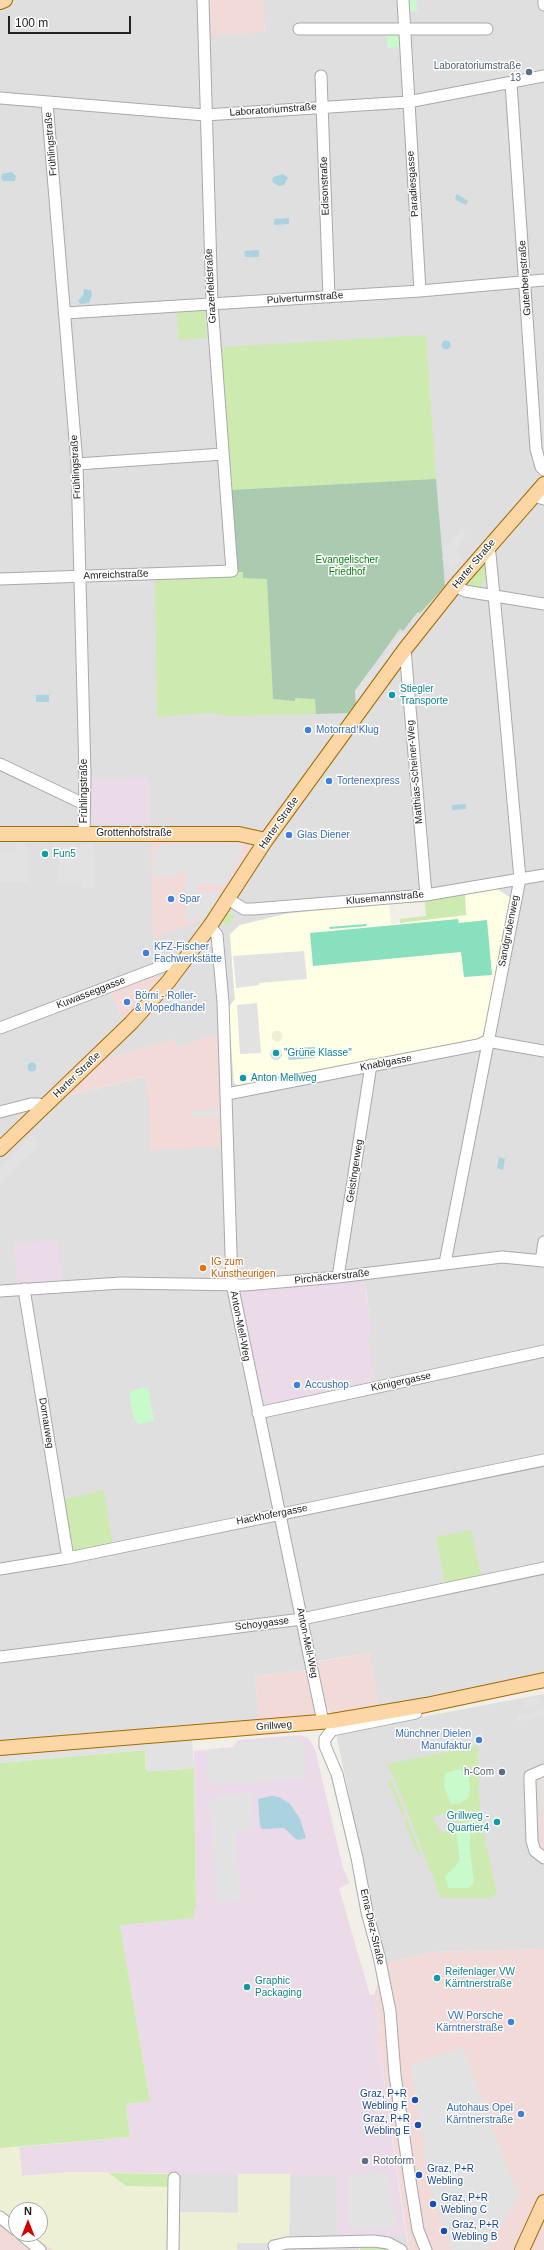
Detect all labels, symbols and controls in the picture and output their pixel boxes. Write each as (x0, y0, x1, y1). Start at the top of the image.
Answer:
scale bar (10, 8, 133, 34)
text: 100 m (15, 16, 48, 30)
place label: Laboratoriumstraße 13 (434, 60, 521, 84)
marker: Laboratoriumstraße 13 (524, 67, 534, 77)
street label: Laboratoriumstraße (229, 101, 317, 119)
street label: Frühlingstraße (42, 111, 60, 177)
street label: Paradiesgasse (405, 151, 421, 217)
street label: Edisonstraße (318, 156, 332, 216)
street label: Gutenbergstraße (516, 240, 534, 316)
street label: Grazerfeldstraße (203, 248, 219, 324)
street label: Pulverturmstraße (266, 289, 344, 307)
street label: Frühlingstraße (68, 434, 84, 500)
street label: Harter Straße (450, 537, 498, 591)
park label: Evangelischer Friedhof (316, 554, 378, 578)
street label: Amreichstraße (83, 568, 149, 582)
place label: Stiegler Transporte (400, 683, 448, 706)
marker: Stiegler Transporte (387, 690, 397, 700)
street label: Matthias-Scheiner-Weg (404, 720, 426, 824)
place label: Motorrad Klug (316, 724, 379, 736)
marker: Motorrad Klug (303, 725, 313, 735)
street label: Frühlingstraße (78, 759, 90, 823)
place label: Tortenexpress (337, 775, 400, 787)
marker: Tortenexpress (324, 776, 334, 786)
street label: Harter Straße (257, 795, 301, 851)
street label: Grottenhofstraße (96, 827, 172, 839)
place label: Glas Diener (297, 829, 350, 841)
marker: Glas Diener (284, 830, 294, 840)
place label: Fun5 (53, 848, 76, 860)
marker: Fun5 (40, 849, 50, 859)
street label: Klusemannstraße (345, 889, 425, 907)
place label: Spar (179, 893, 200, 905)
marker: Spar (166, 894, 176, 904)
street label: Sandgrubenweg (496, 894, 522, 968)
place label: KFZ-Fischer Fachwerkstätte (154, 941, 222, 964)
marker: KFZ-Fischer Fachwerkstätte (141, 948, 151, 958)
street label: Kuwasseggasse (55, 974, 127, 1012)
place label: Börni - Roller- & Mopedhandel (135, 990, 205, 1014)
marker: Börni - Roller- & Mopedhandel (122, 997, 132, 1007)
place label: "Grüne Klasse" (284, 1047, 352, 1059)
marker: "Grüne Klasse" (271, 1048, 281, 1058)
street label: Harter Straße (51, 1050, 103, 1100)
street label: Knablgasse (359, 1052, 413, 1074)
place label: Anton Mellweg (251, 1072, 317, 1084)
marker: Anton Mellweg (238, 1073, 248, 1083)
street label: Geistingerweg (344, 1138, 366, 1204)
place label: IG zum Kunstheurigen (211, 1256, 275, 1280)
marker: IG zum Kunstheurigen (198, 1263, 208, 1273)
street label: Pirchäckerstraße (294, 1267, 370, 1287)
street label: Anton-Mell-Weg (227, 1290, 253, 1362)
street label: Königergasse (370, 1370, 432, 1394)
place label: Accushop (305, 1379, 349, 1391)
marker: Accushop (292, 1380, 302, 1390)
street label: Dornauweg (36, 1397, 56, 1449)
street label: Hackhofergasse (235, 1502, 309, 1528)
street label: Anton-Mell-Weg (294, 1607, 320, 1679)
street label: Schoygasse (234, 1615, 290, 1633)
street label: Grillweg (256, 1719, 292, 1733)
place label: Münchner Dielen Manufaktur (395, 1728, 471, 1752)
marker: Münchner Dielen Manufaktur (474, 1735, 484, 1745)
place label: h-Com (464, 1766, 494, 1778)
marker: h-Com (497, 1767, 507, 1777)
place label: Grillweg - Quartier4 (447, 1810, 489, 1834)
marker: Grillweg - Quartier4 (492, 1817, 502, 1827)
street label: Erna-Diez-Straße (357, 1888, 387, 1966)
place label: Reifenlager VW Kärntnerstraße (445, 1966, 515, 1990)
marker: Reifenlager VW Kärntnerstraße (432, 1973, 442, 1983)
place label: Graphic Packaging (255, 1975, 302, 1998)
marker: Graphic Packaging (242, 1982, 252, 1992)
place label: VW Porsche Kärntnerstraße (436, 2010, 503, 2034)
marker: VW Porsche Kärntnerstraße (506, 2017, 516, 2027)
place label: Graz, P+R Webling F (360, 2088, 407, 2112)
marker: Graz, P+R Webling F (410, 2095, 420, 2105)
place label: Autohaus Opel Kärntnerstraße (446, 2102, 513, 2126)
marker: Autohaus Opel Kärntnerstraße (516, 2109, 526, 2119)
place label: Graz, P+R Webling E (363, 2113, 410, 2136)
marker: Graz, P+R Webling E (413, 2120, 423, 2130)
place label: Rotoform (373, 2155, 414, 2167)
marker: Rotoform (360, 2156, 370, 2166)
place label: Graz, P+R Webling (427, 2163, 474, 2186)
marker: Graz, P+R Webling (414, 2170, 424, 2180)
place label: Graz, P+R Webling C (441, 2192, 488, 2216)
marker: Graz, P+R Webling C (428, 2199, 438, 2209)
north arrow (8, 2202, 48, 2242)
text: N (24, 2205, 32, 2217)
place label: Graz, P+R Webling B (452, 2219, 499, 2242)
marker: Graz, P+R Webling B (439, 2226, 449, 2236)

